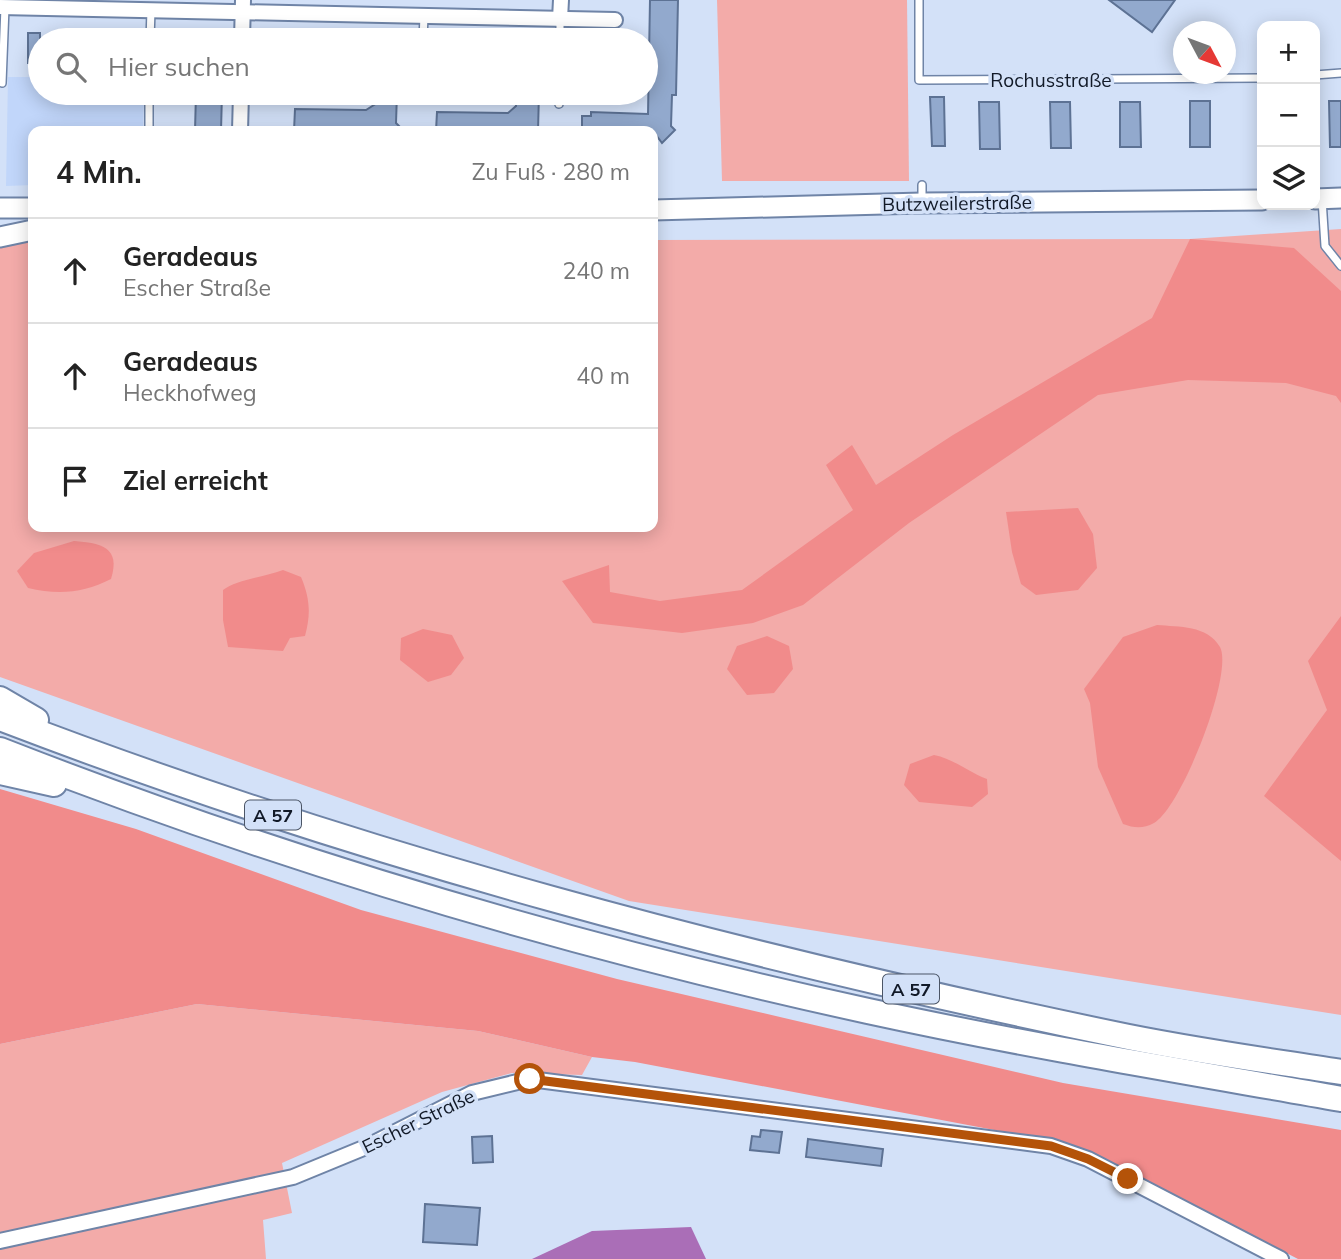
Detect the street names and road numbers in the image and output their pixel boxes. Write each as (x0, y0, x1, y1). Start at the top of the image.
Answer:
street label: Rochusstraße (990, 68, 1112, 92)
street label: Butzweilerstraße (882, 190, 1032, 216)
road number: A 57 (245, 800, 301, 830)
road number: A 57 (883, 974, 939, 1004)
street label: Escher Straße (358, 1083, 478, 1159)

